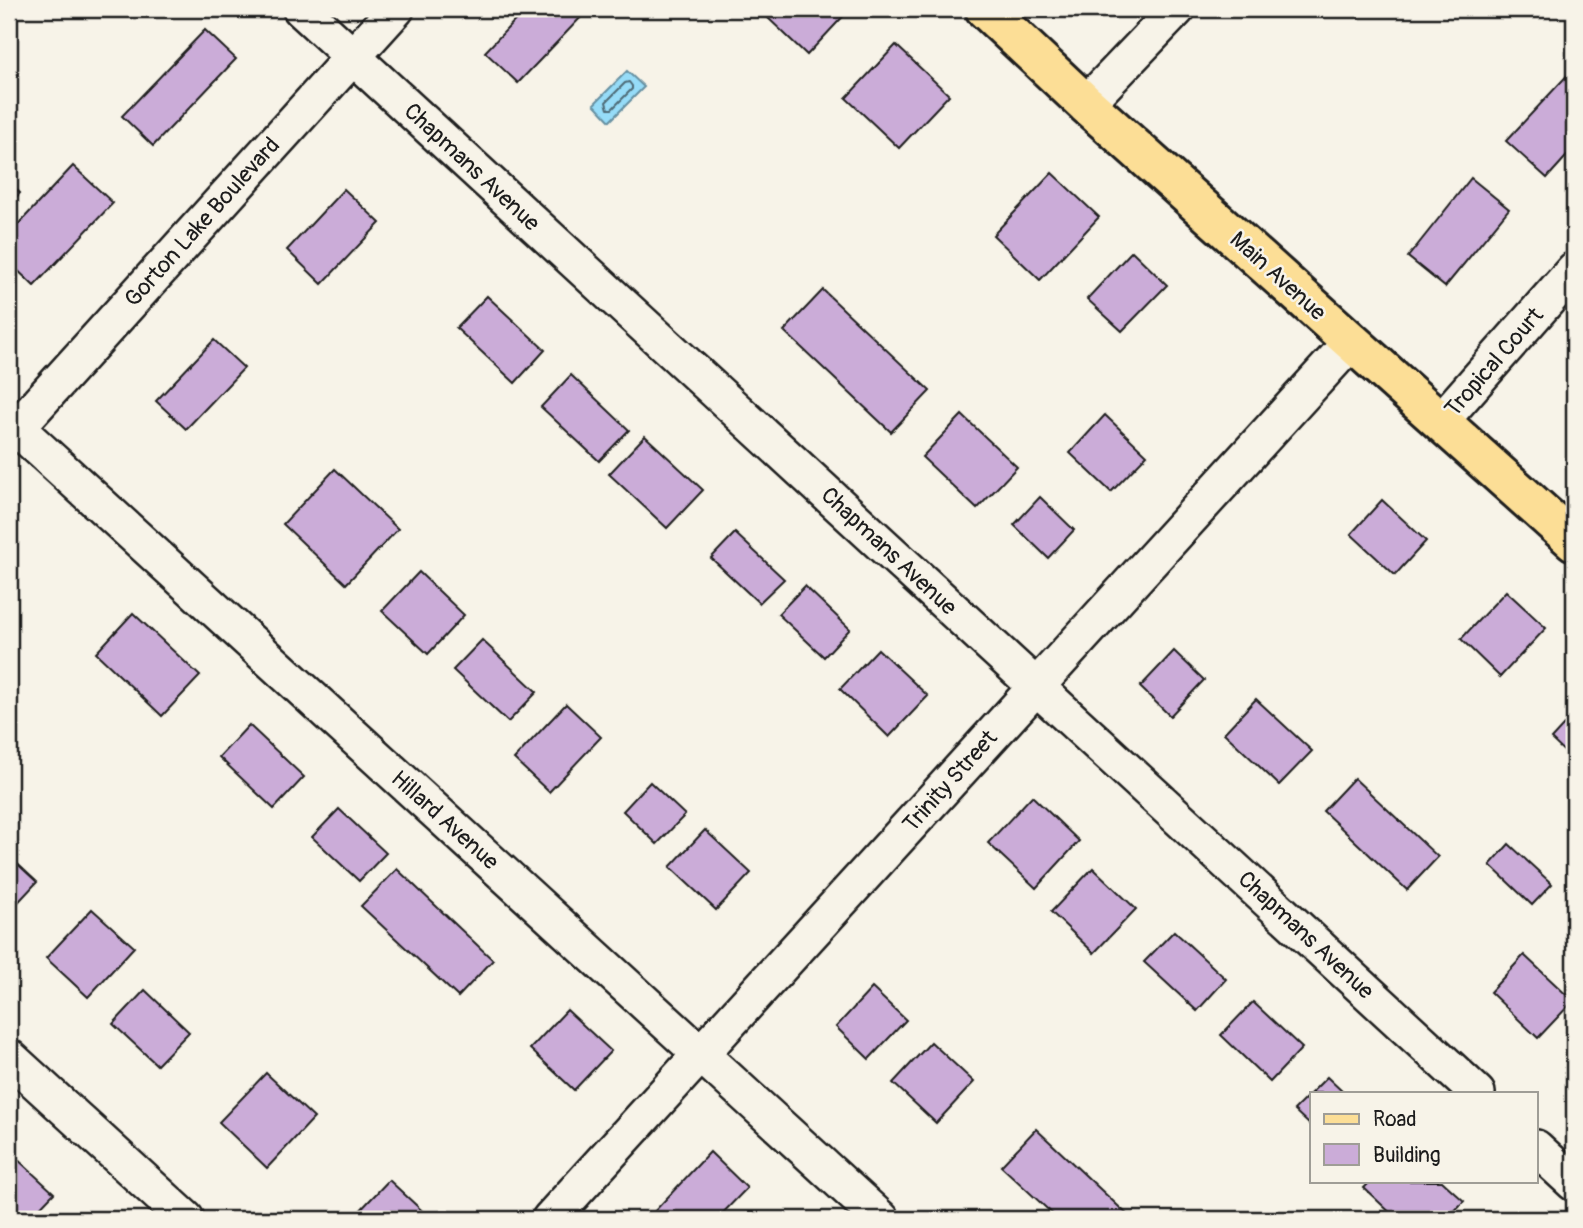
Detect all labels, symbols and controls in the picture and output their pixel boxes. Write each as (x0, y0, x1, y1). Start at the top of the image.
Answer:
street label: Chapmans Avenue (398, 97, 547, 238)
street label: Gorton Lake Boulevard (118, 131, 286, 313)
street label: Main Avenue (1224, 225, 1333, 327)
street label: Tropical Court (1439, 301, 1550, 423)
street label: Chapmans Avenue (815, 481, 964, 622)
street label: Trinity Street (896, 723, 1004, 838)
street label: Hillard Avenue (385, 764, 505, 876)
street label: Chapmans Avenue (1232, 865, 1381, 1006)
legend (1310, 1092, 1538, 1182)
text: Road (1373, 1106, 1417, 1133)
text: Building (1373, 1142, 1440, 1169)

